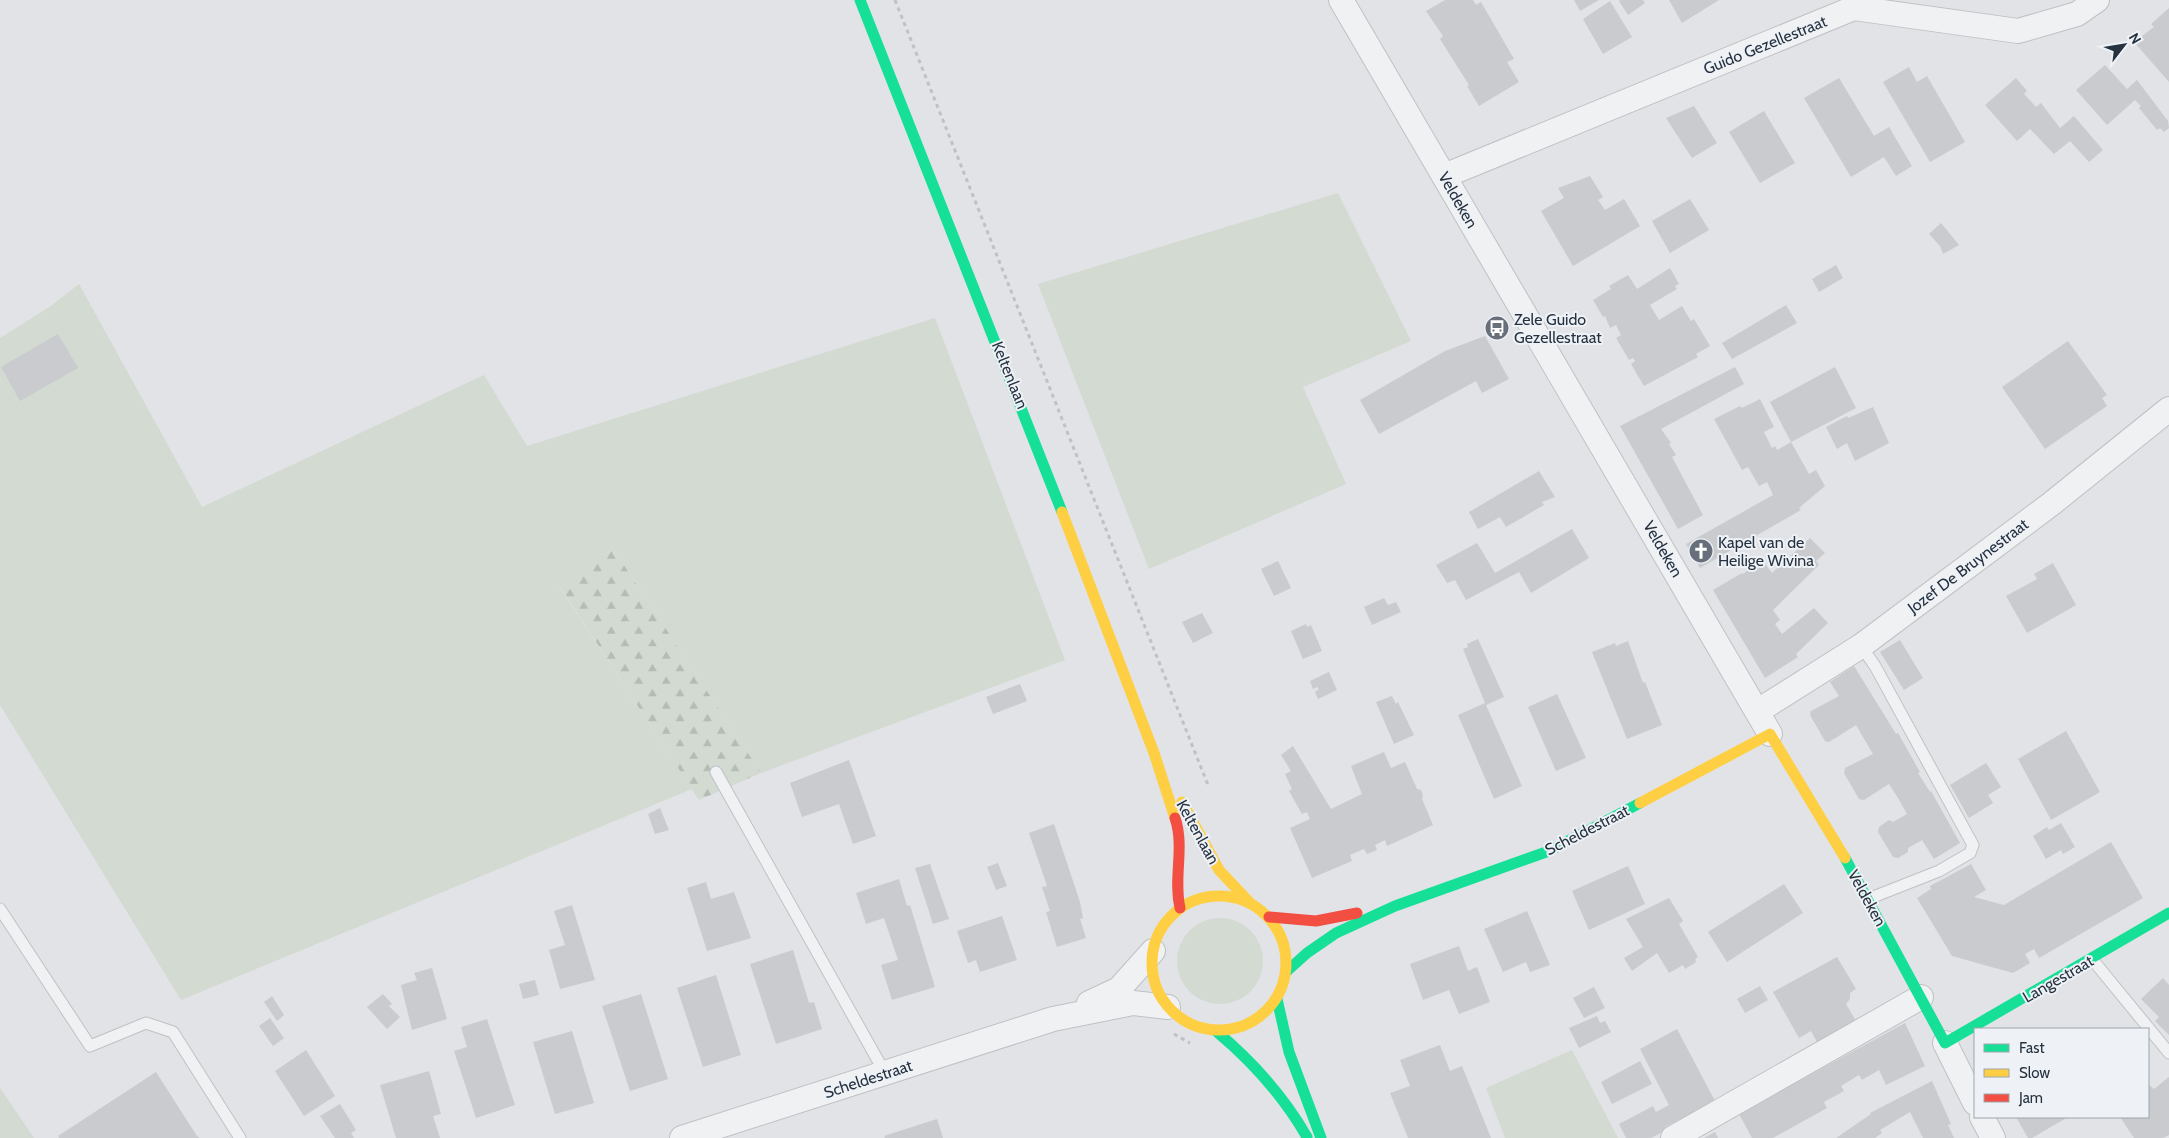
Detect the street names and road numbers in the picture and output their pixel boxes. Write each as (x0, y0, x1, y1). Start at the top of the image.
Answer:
street label: Guido Gezellestraat (1701, 11, 1830, 78)
street label: Veldeken (1434, 169, 1482, 232)
street label: Keltenlaan (988, 339, 1032, 411)
street label: Jozef De Bruynestraat (1903, 514, 2032, 618)
street label: Veldeken (1639, 518, 1687, 581)
street label: Keltenlaan (1172, 796, 1224, 868)
street label: Scheldestraat (1542, 800, 1633, 859)
street label: Veldeken (1844, 866, 1890, 930)
street label: Langestraat (2019, 951, 2097, 1007)
street label: Scheldestraat (821, 1056, 915, 1102)

